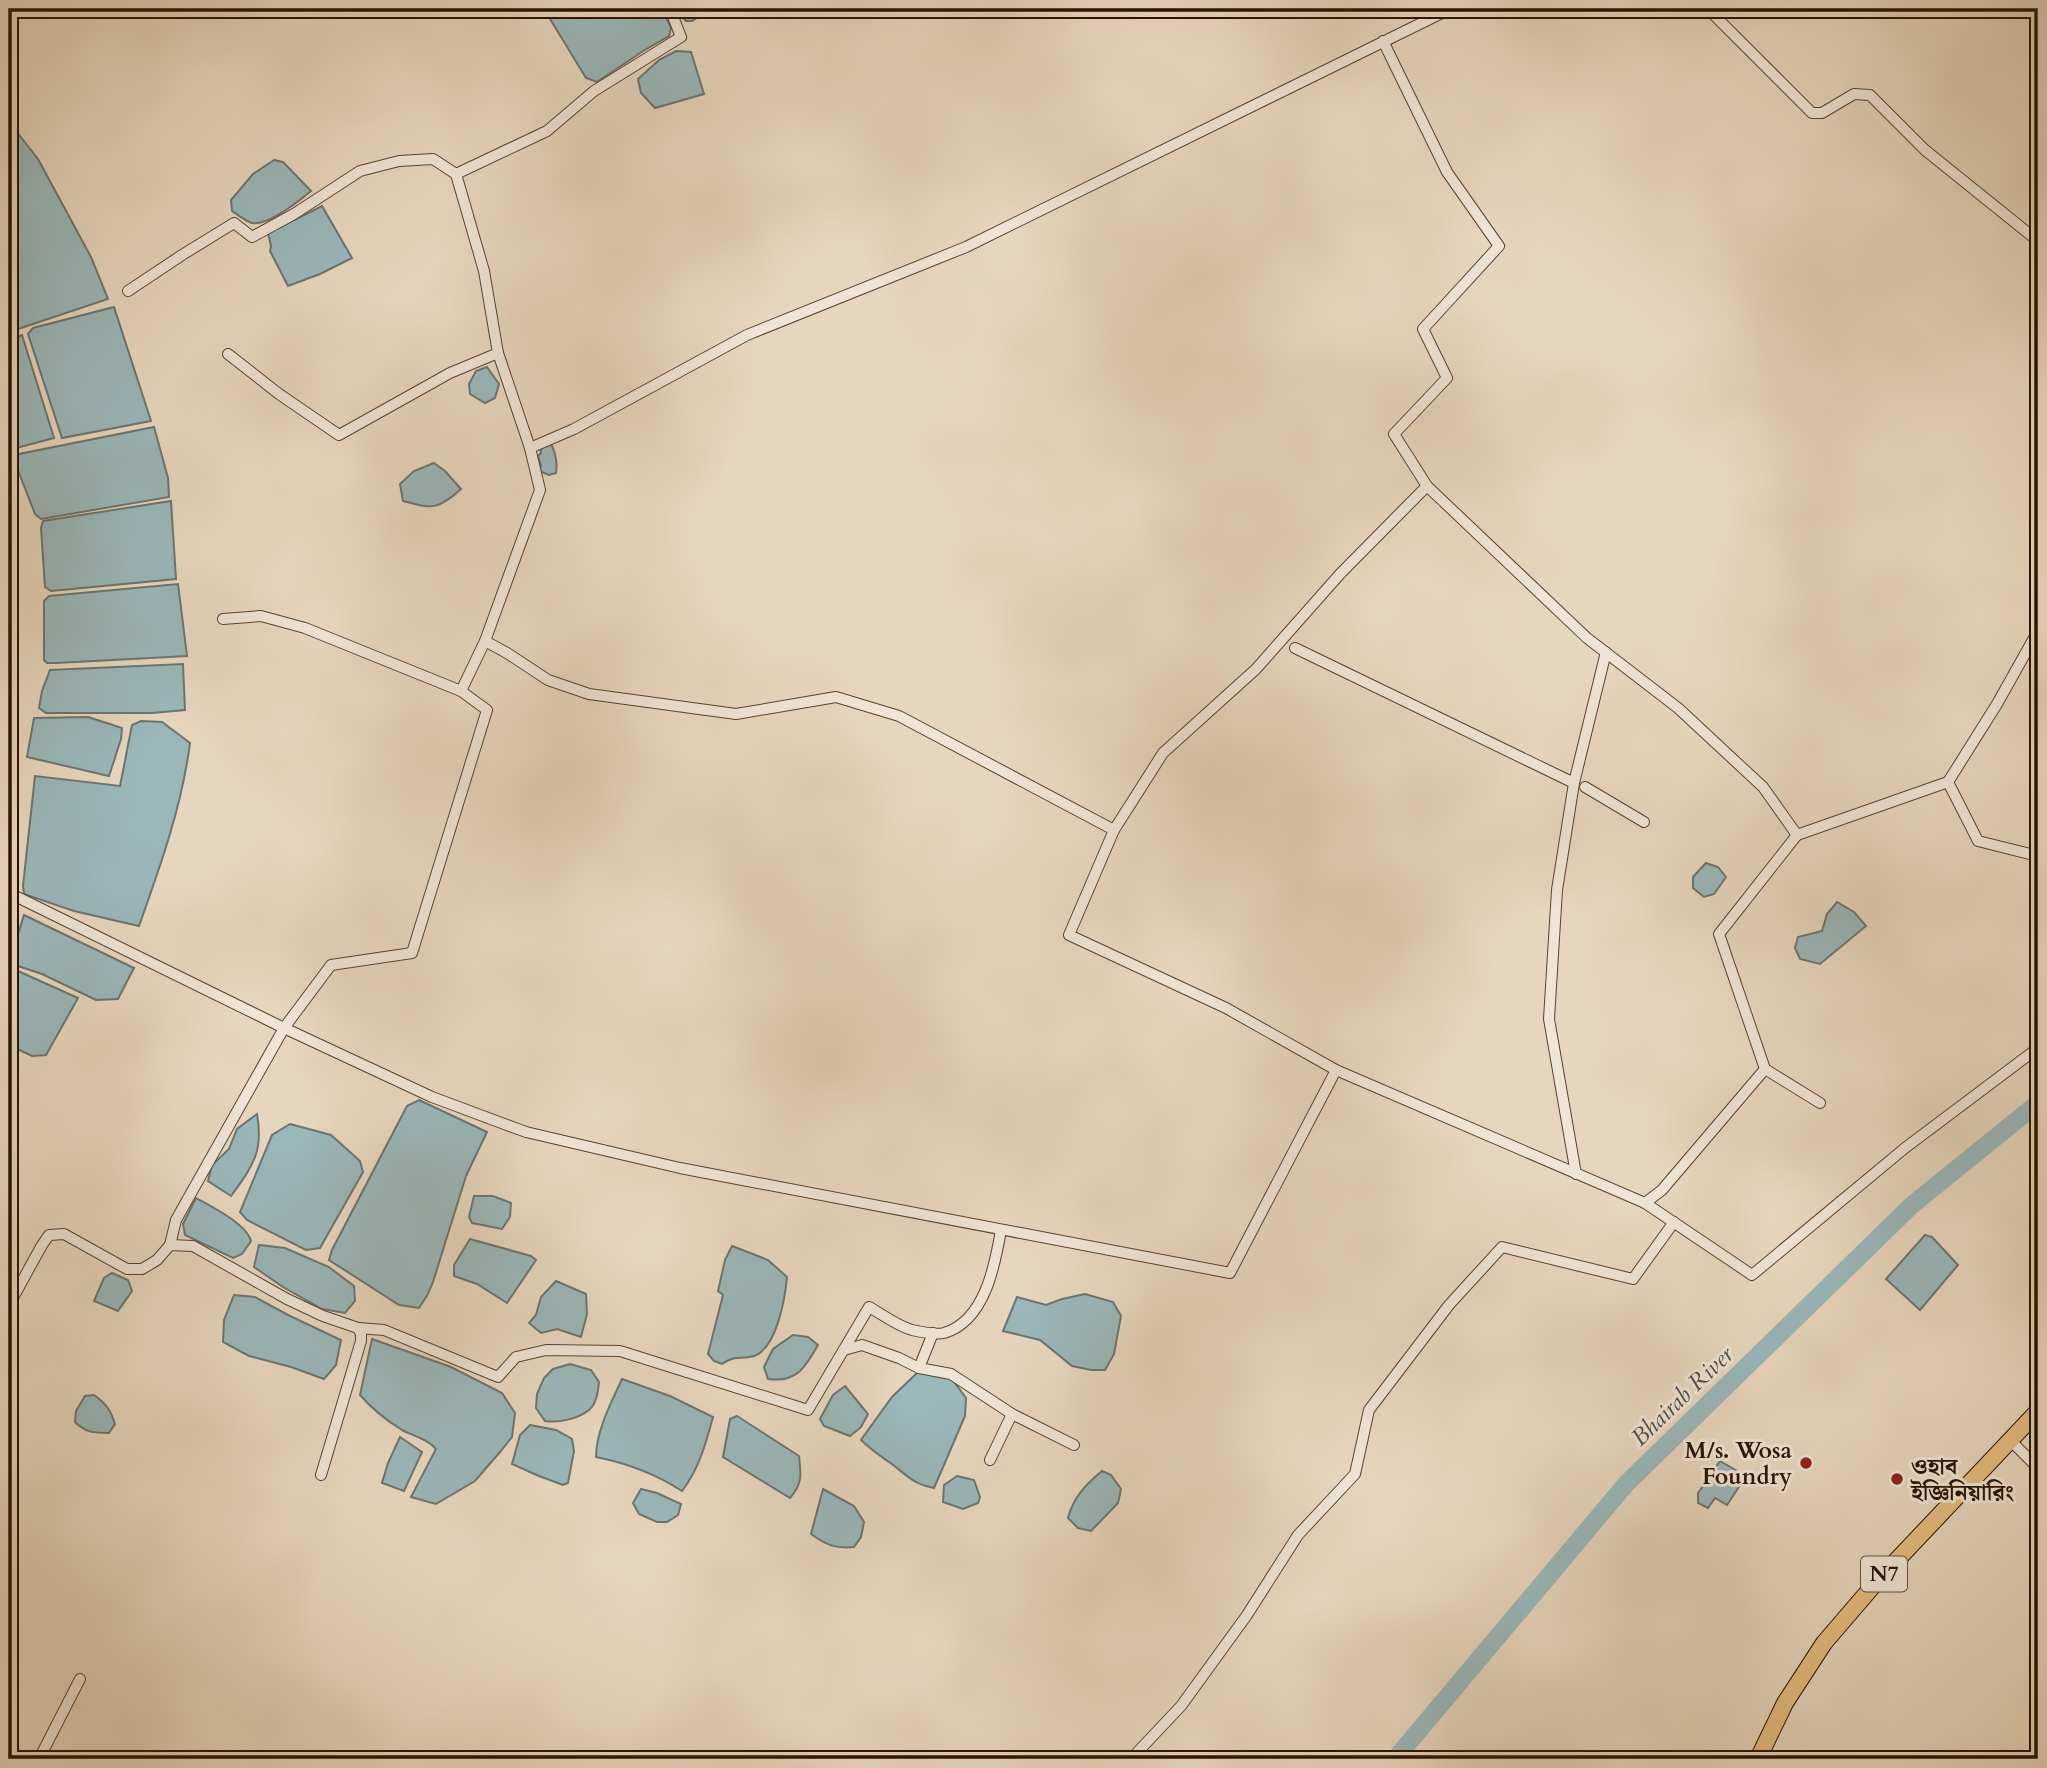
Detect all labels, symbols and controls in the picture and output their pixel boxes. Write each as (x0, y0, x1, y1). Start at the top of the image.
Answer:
water label: Bhairab River (1624, 1338, 1742, 1454)
place label: M/s. Wosa Foundry (1684, 1435, 1793, 1492)
place label: ওহাব ইজ্ঞিনিয়ারিং (1910, 1451, 2014, 1508)
marker: M/s. Wosa Foundry (1798, 1455, 1814, 1471)
marker: ওহাব ইজ্ঞিনিয়ারিং (1889, 1471, 1905, 1487)
road number: N7 (1861, 1556, 1907, 1592)

